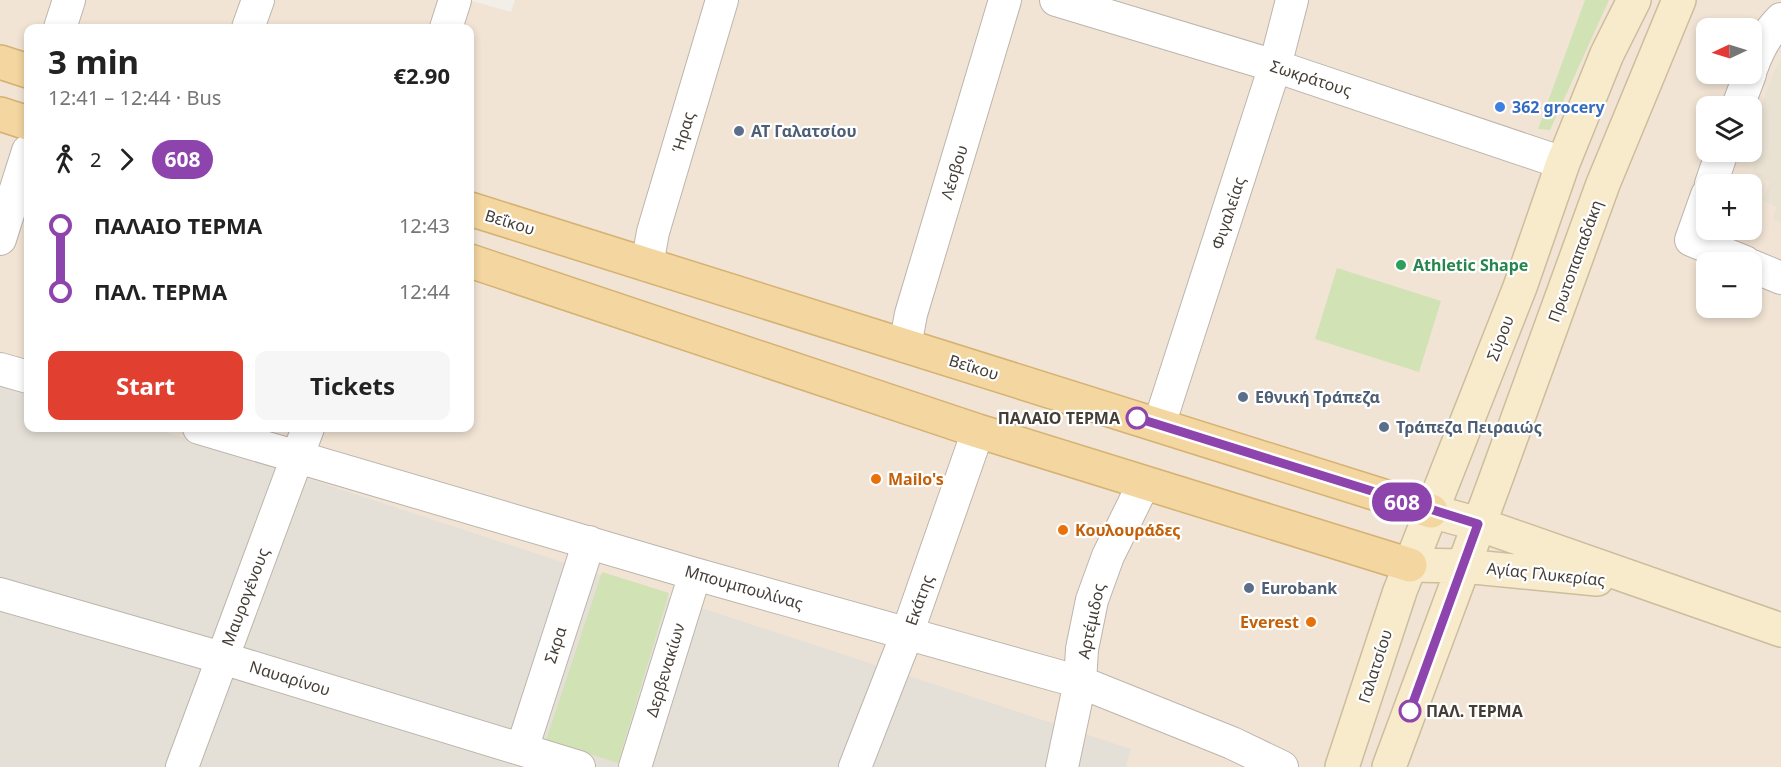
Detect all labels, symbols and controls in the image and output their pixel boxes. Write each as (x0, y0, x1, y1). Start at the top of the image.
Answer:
north arrow (1696, 18, 1762, 84)
map controls (1696, 18, 1762, 318)
text: 3 min (48, 39, 139, 84)
street label: Σωκράτους (1267, 54, 1355, 102)
text: €2.90 (393, 60, 450, 90)
text: 12:41 – 12:44 · Bus (48, 84, 221, 111)
place label: 362 grocery (1512, 96, 1606, 118)
button: layers (1696, 96, 1762, 162)
marker: 362 grocery (1493, 100, 1507, 114)
street label: Ήρας (666, 109, 700, 155)
place label: ΑΤ Γαλατσίου (751, 120, 857, 142)
marker: ΑΤ Γαλατσίου (732, 124, 746, 138)
street label: Λέσβου (935, 142, 973, 202)
icon: walk (48, 143, 81, 176)
icon: forward (110, 143, 143, 176)
text: 608 (164, 145, 201, 173)
text: 2 (90, 146, 101, 173)
street label: Φιγαλείας (1206, 174, 1250, 252)
button: + (1696, 174, 1762, 240)
street label: Πρωτοπαπαδάκη (1543, 197, 1607, 325)
street label: Βεΐκου (482, 204, 538, 240)
text: ΠΑΛΑΙΟ ΤΕΡΜΑ (94, 210, 262, 240)
text: 12:43 (399, 212, 450, 239)
button: − (1696, 252, 1762, 318)
place label: Athletic Shape (1413, 254, 1528, 276)
marker: Athletic Shape (1394, 258, 1408, 272)
text: ΠΑΛ. ΤΕΡΜΑ (94, 276, 227, 306)
text: 12:44 (399, 278, 450, 305)
street label: Σύρου (1481, 312, 1519, 364)
street label: Βεΐκου (946, 349, 1002, 385)
button: Start (48, 351, 243, 420)
button: Tickets (255, 351, 450, 420)
place label: Εθνική Τράπεζα (1255, 386, 1381, 408)
marker: Εθνική Τράπεζα (1236, 390, 1250, 404)
place label: ΠΑΛΑΙΟ ΤΕΡΜΑ (998, 407, 1121, 429)
marker: ΠΑΛΑΙΟ ΤΕΡΜΑ (1126, 407, 1148, 429)
place label: Τράπεζα Πειραιώς (1396, 416, 1542, 438)
marker: Τράπεζα Πειραιώς (1377, 420, 1391, 434)
place label: Mailo's (888, 468, 944, 490)
marker: Mailo's (869, 472, 883, 486)
line badge: 608 (1368, 482, 1436, 522)
text: 608 (1384, 488, 1420, 516)
place label: Κουλουράδες (1075, 519, 1181, 541)
marker: Κουλουράδες (1056, 523, 1070, 537)
street label: Μαυρογένους (216, 544, 274, 649)
street label: Αγίας Γλυκερίας (1486, 557, 1607, 591)
street label: Μπουμπουλίνας (682, 560, 806, 614)
street label: Εκάτης (900, 571, 938, 628)
place label: Eurobank (1261, 577, 1337, 599)
street label: Αρτέμιδος (1072, 581, 1110, 661)
marker: Eurobank (1242, 581, 1256, 595)
place label: Everest (1240, 611, 1299, 633)
marker: Everest (1304, 615, 1318, 629)
street label: Δερβενακίων (640, 620, 690, 720)
street label: Σκρα (539, 624, 571, 666)
street label: Γαλατσίου (1353, 626, 1397, 706)
street label: Ναυαρίνου (247, 655, 333, 701)
marker: ΠΑΛ. ΤΕΡΜΑ (1399, 700, 1421, 722)
place label: ΠΑΛ. ΤΕΡΜΑ (1426, 700, 1524, 722)

